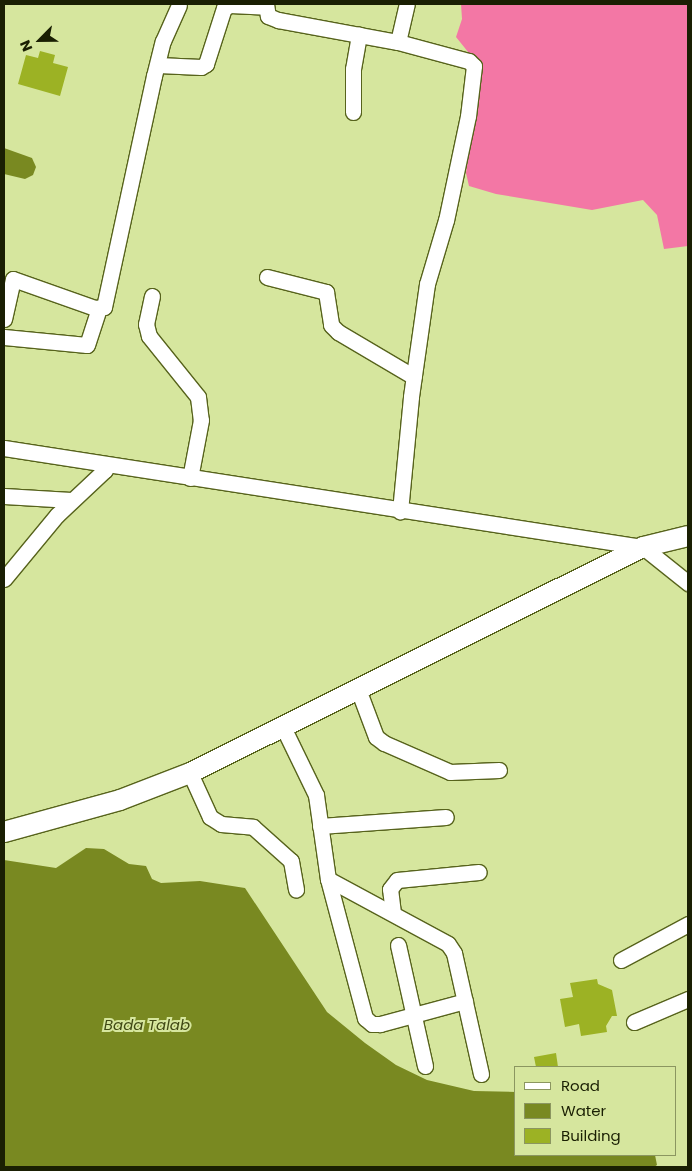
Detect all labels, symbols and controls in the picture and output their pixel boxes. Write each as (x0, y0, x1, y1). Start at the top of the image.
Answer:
north arrow (15, 15, 65, 65)
text: N (15, 37, 37, 55)
water label: Bada Talab (104, 1016, 190, 1034)
legend (514, 1066, 677, 1156)
text: Road (561, 1075, 600, 1096)
text: Water (561, 1100, 606, 1121)
text: Building (561, 1125, 621, 1146)

